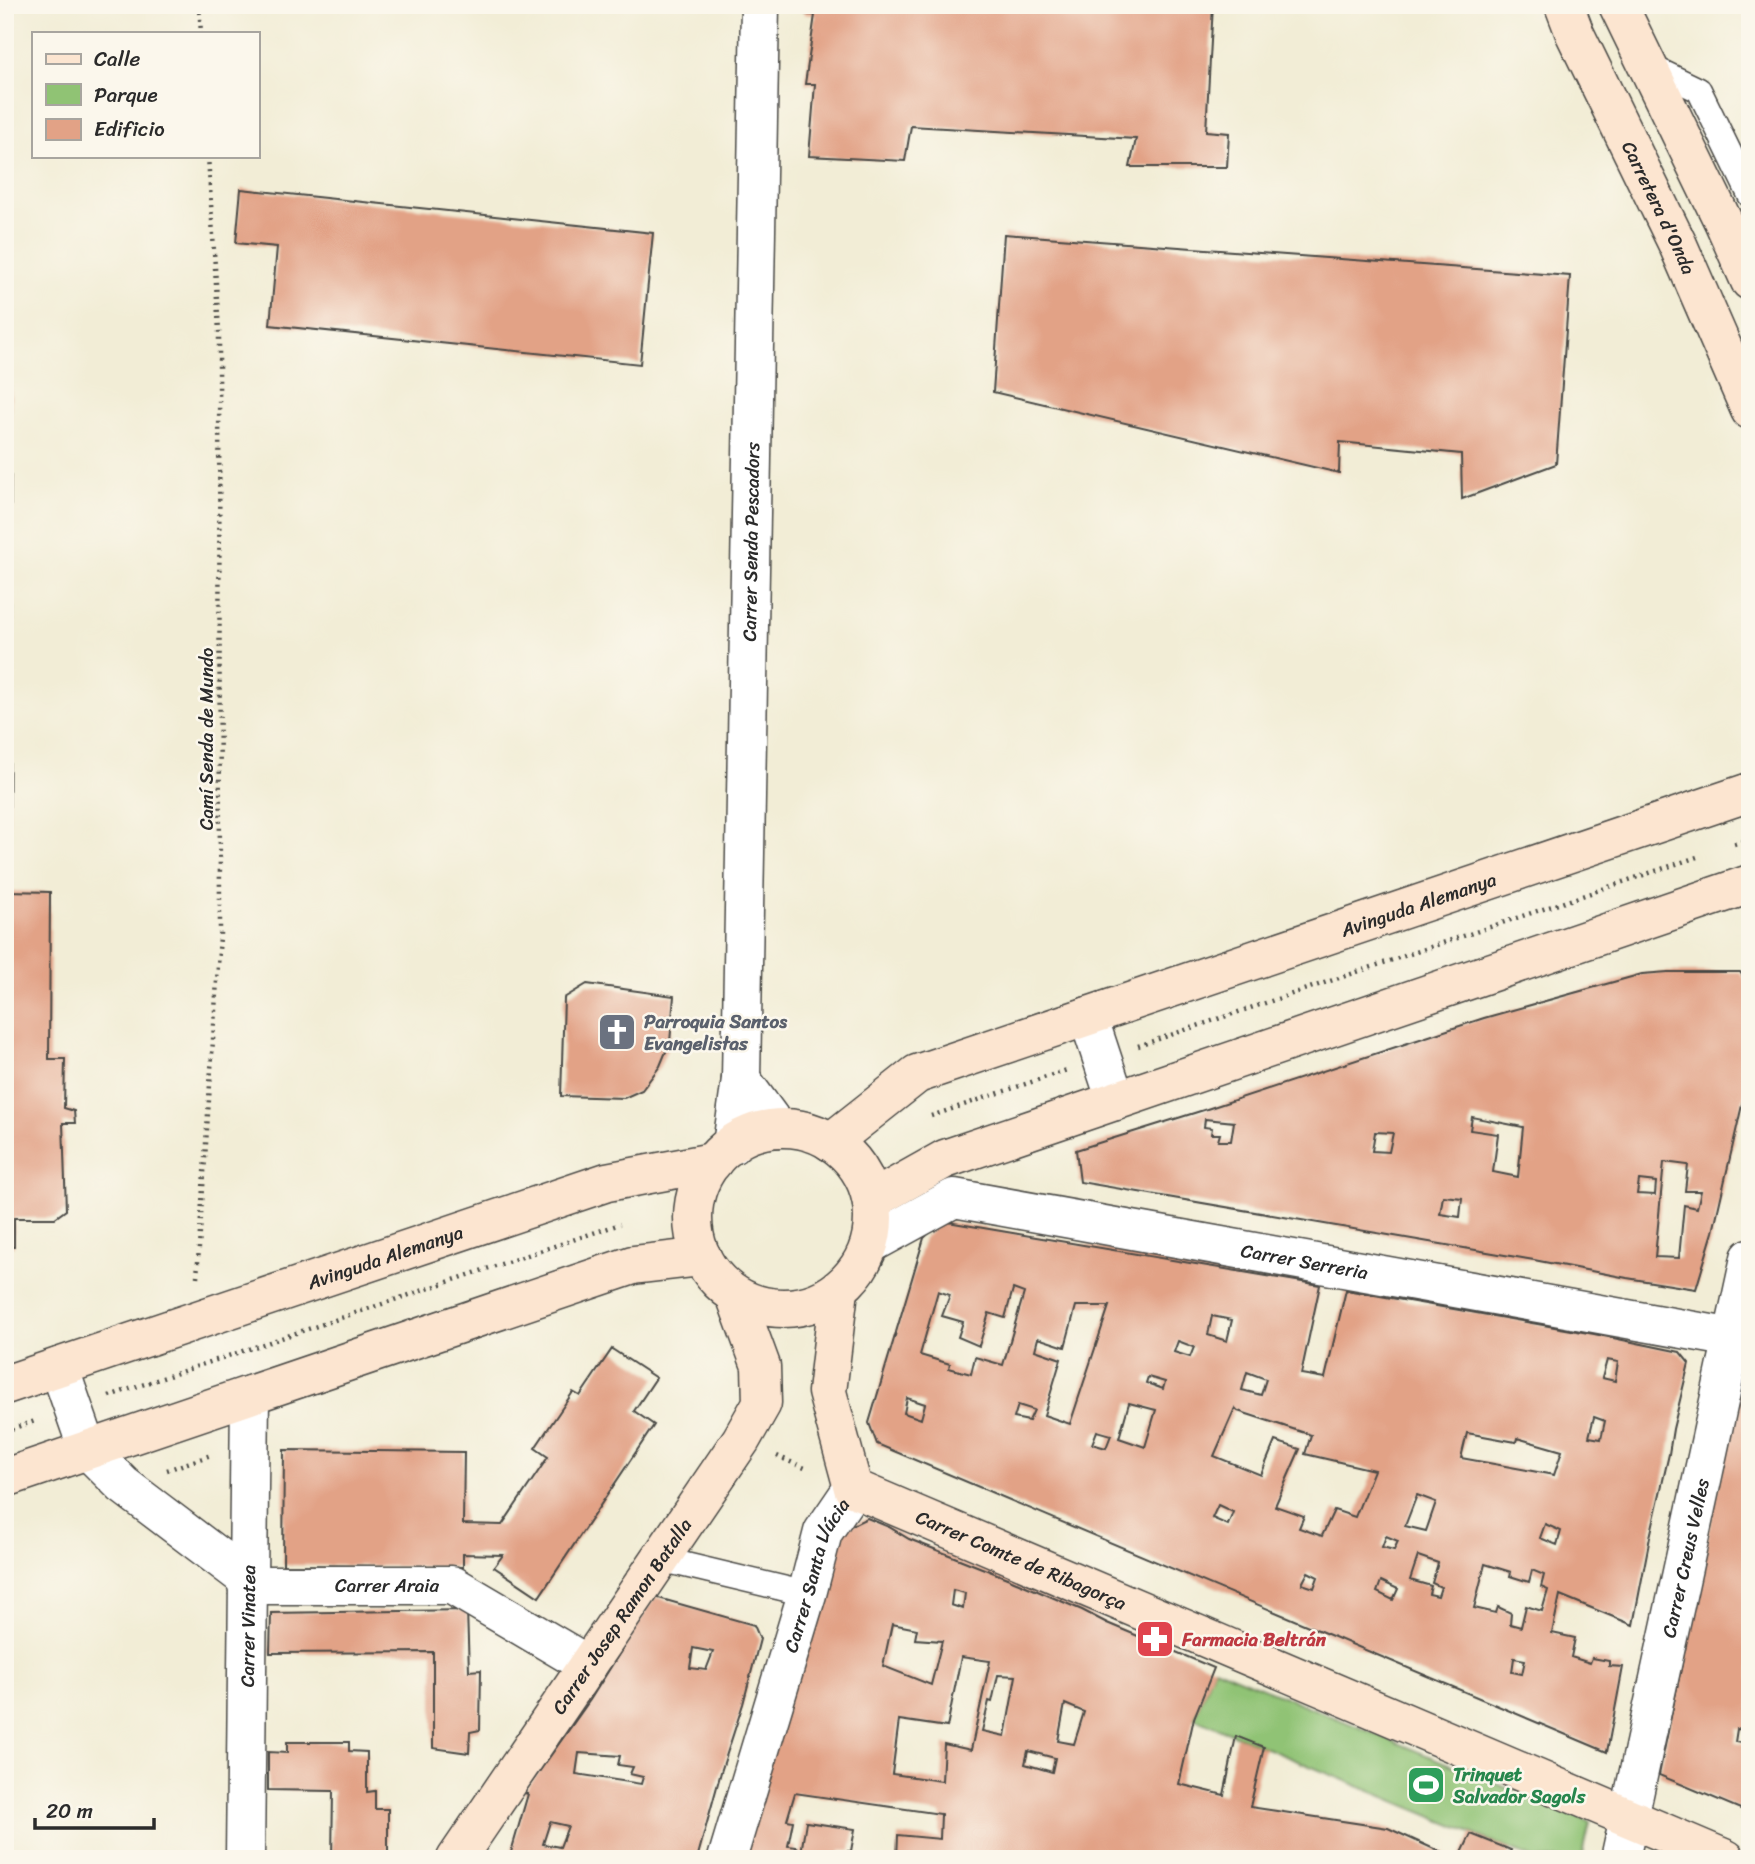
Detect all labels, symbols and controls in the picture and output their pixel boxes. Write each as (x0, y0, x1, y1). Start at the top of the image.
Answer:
legend (32, 32, 259, 158)
text: Calle (94, 40, 141, 78)
text: Parque (94, 76, 158, 114)
text: Edificio (94, 110, 165, 148)
street label: Carretera d'Onda (1613, 135, 1705, 280)
street label: Carrer Senda Pescadors (733, 441, 769, 642)
street label: Camí Senda de Mundo (190, 648, 223, 830)
street label: Avinguda Alemanya (1335, 863, 1501, 947)
place label: Parroquia Santos Evangelistas (644, 1005, 788, 1060)
church icon: Parroquia Santos Evangelistas (596, 1011, 638, 1053)
street label: Avinguda Alemanya (302, 1216, 468, 1299)
street label: Carrer Serreria (1238, 1234, 1371, 1289)
street label: Carrer Creus Velles (1652, 1475, 1719, 1641)
street label: Carrer Santa Llúcia (774, 1491, 859, 1657)
street label: Carrer Comte de Ribagorça (911, 1501, 1132, 1620)
street label: Carrer Josep Ramon Batalla (543, 1511, 701, 1721)
street label: Carrer Vinatea (231, 1564, 265, 1687)
street label: Carrer Araia (335, 1569, 440, 1602)
pharmacy icon: Farmacia Beltrán (1134, 1618, 1176, 1660)
place label: Farmacia Beltrán (1181, 1623, 1327, 1656)
place label: Trinquet Salvador Sagols (1452, 1758, 1587, 1813)
sports icon: Trinquet Salvador Sagols (1405, 1764, 1447, 1806)
scale bar (35, 1787, 154, 1831)
text: 20 m (46, 1792, 93, 1830)

